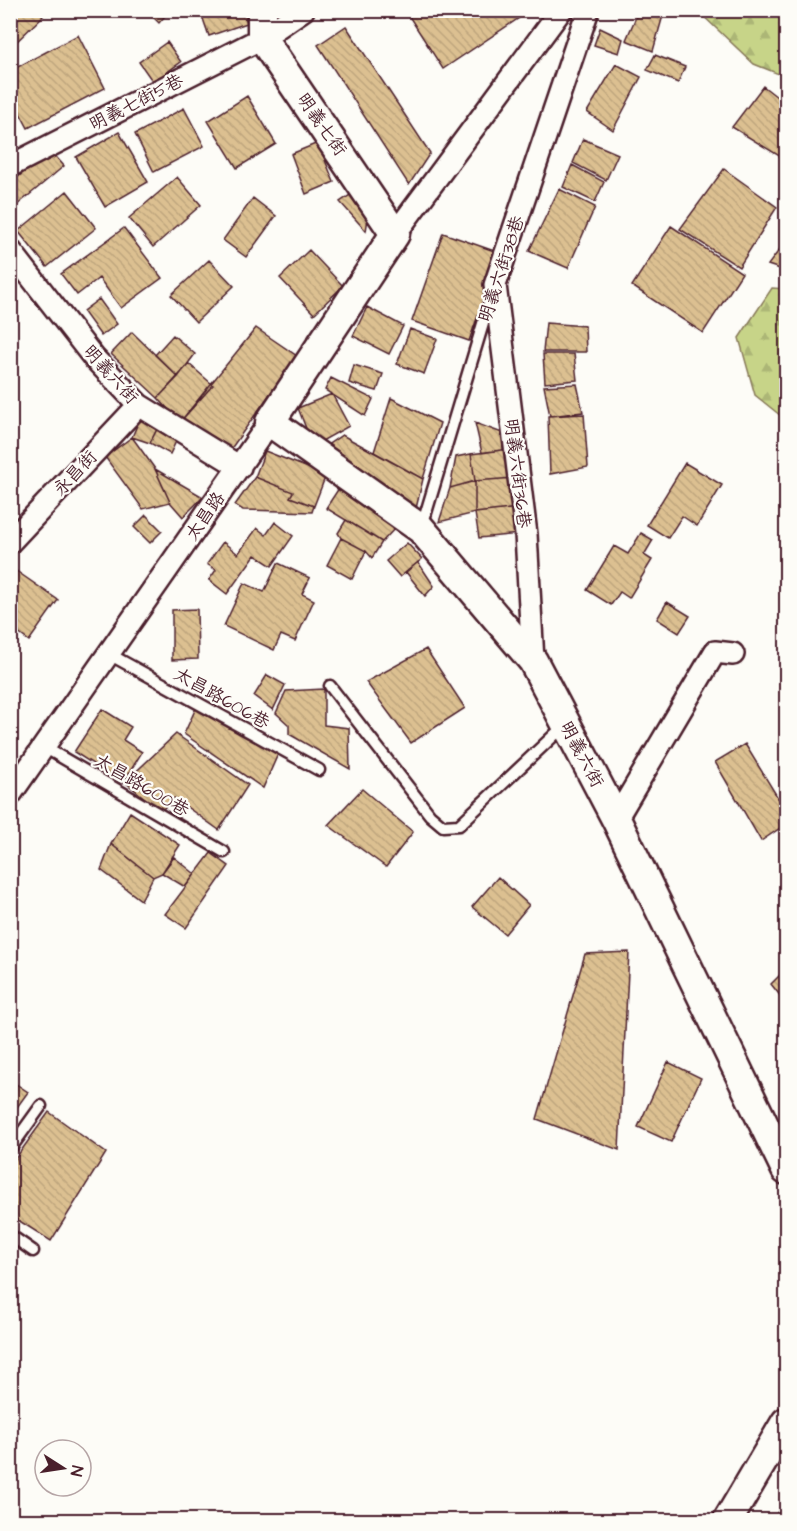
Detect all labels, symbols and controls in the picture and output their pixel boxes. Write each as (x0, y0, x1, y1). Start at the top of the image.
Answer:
street label: 明義七街5巷 (85, 68, 188, 137)
street label: 明義七街 (291, 88, 352, 161)
street label: 明義六街38巷 (472, 213, 530, 326)
street label: 明義六街 (77, 339, 144, 409)
street label: 明義六街36巷 (498, 417, 537, 529)
street label: 永昌街 (48, 445, 103, 502)
street label: 太昌路 (180, 487, 231, 546)
street label: 太昌路606巷 (169, 662, 274, 735)
street label: 明義六街 (554, 717, 609, 792)
street label: 太昌路600巷 (90, 748, 194, 823)
north arrow (33, 1438, 93, 1498)
text: N (65, 1464, 88, 1478)

